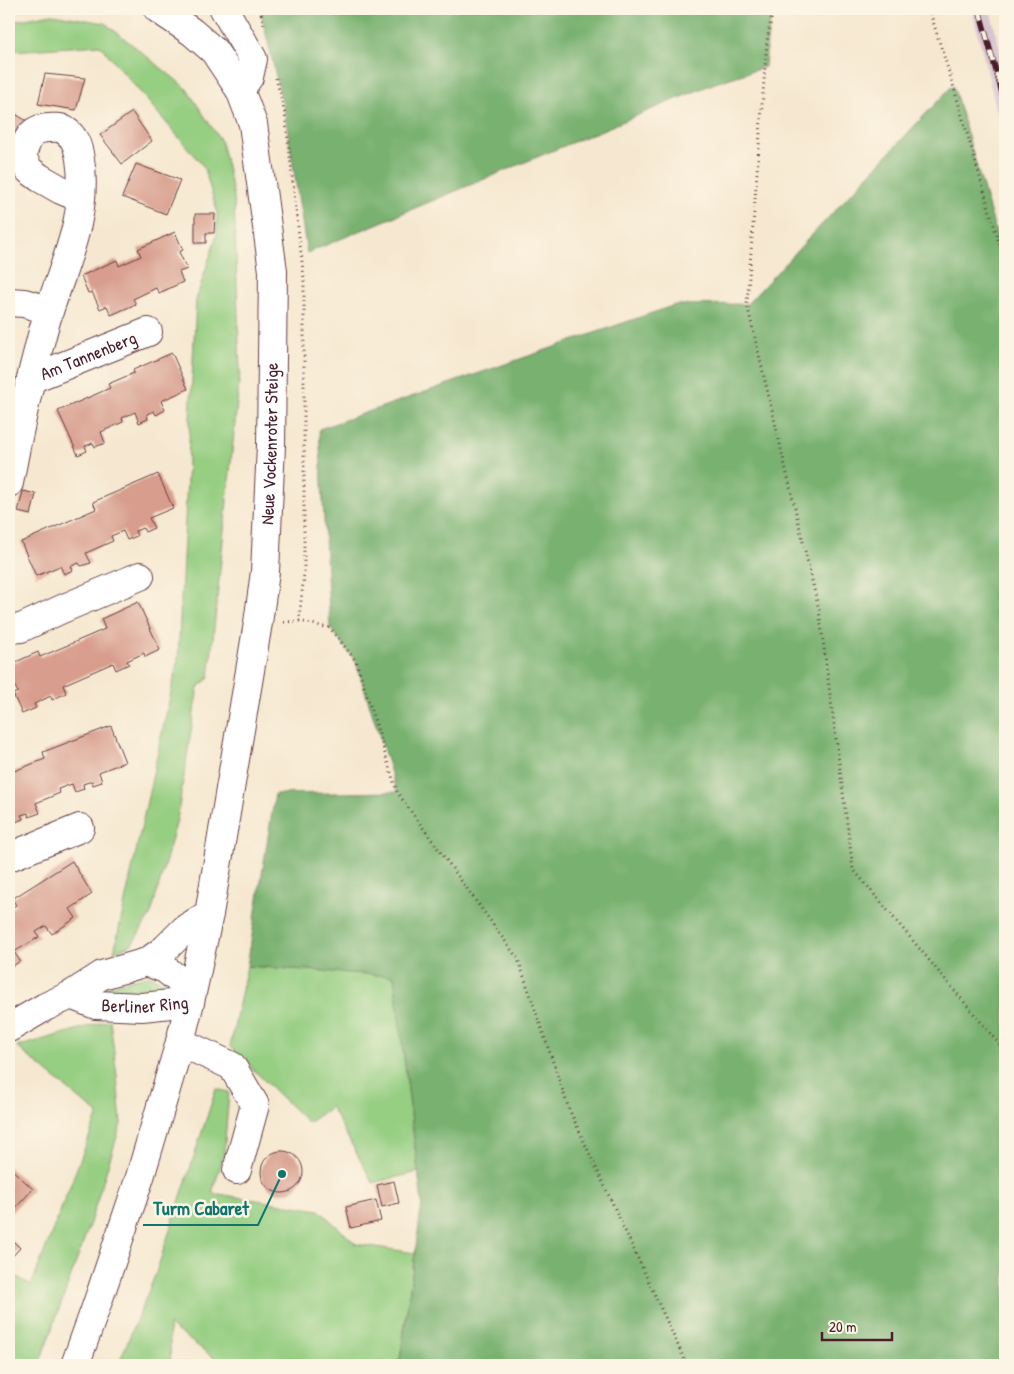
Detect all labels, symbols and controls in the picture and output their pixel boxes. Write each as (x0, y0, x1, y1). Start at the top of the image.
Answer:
street label: Am Tannenberg (36, 325, 140, 386)
street label: Neue Vockenroter Steige (254, 363, 284, 525)
street label: Berliner Ring (101, 989, 189, 1019)
callout: Turm Cabaret (143, 1191, 258, 1225)
text: Turm Cabaret (152, 1195, 250, 1221)
scale bar (822, 1309, 892, 1341)
text: 20 m (829, 1316, 856, 1337)

